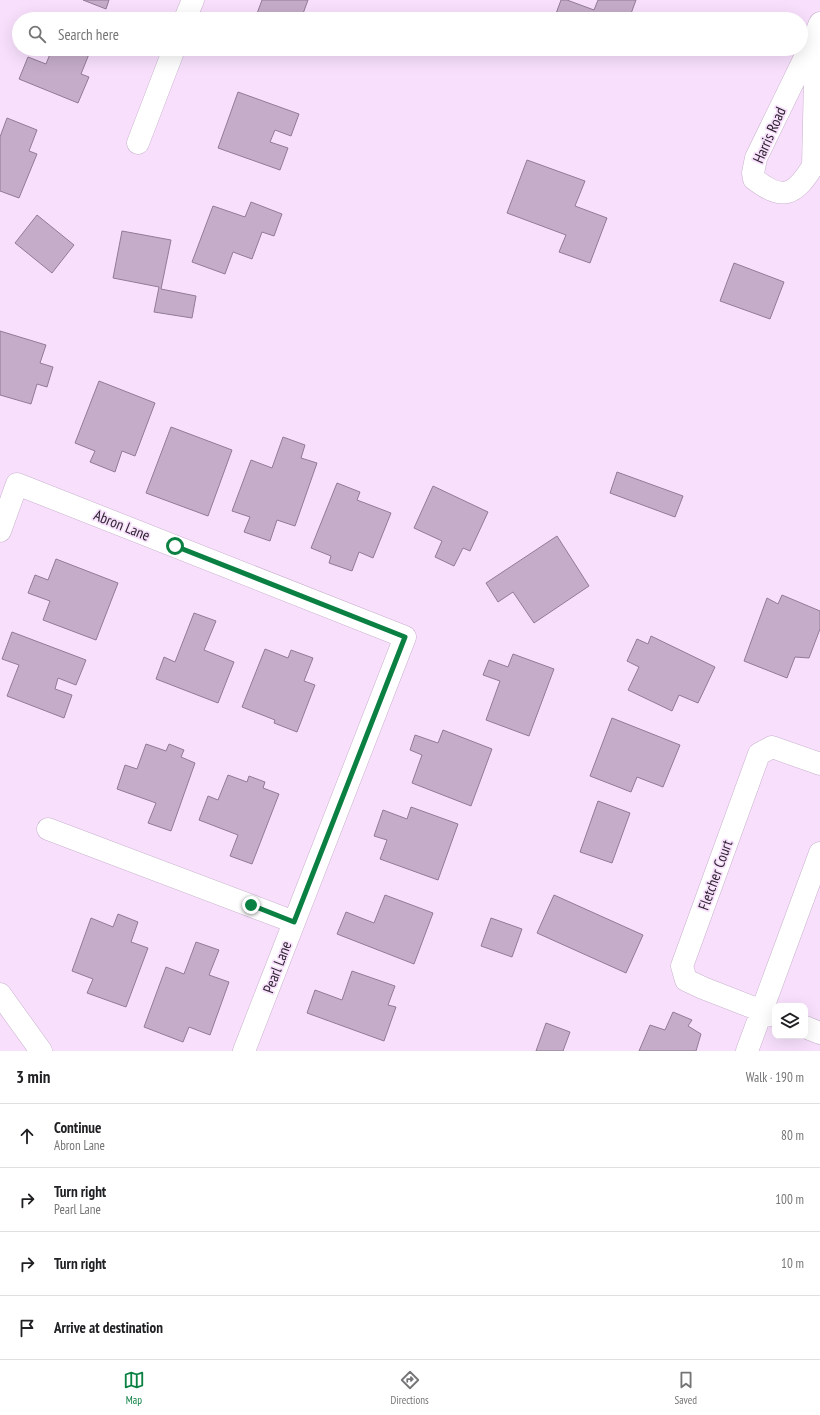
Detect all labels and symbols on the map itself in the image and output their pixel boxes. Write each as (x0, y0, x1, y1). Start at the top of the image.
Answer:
street label: Harris Road (748, 104, 790, 166)
street label: Abron Lane (91, 505, 153, 545)
route start (166, 537, 184, 555)
street label: Fletcher Court (694, 837, 736, 913)
route end (242, 896, 260, 914)
street label: Pearl Lane (258, 938, 296, 996)

